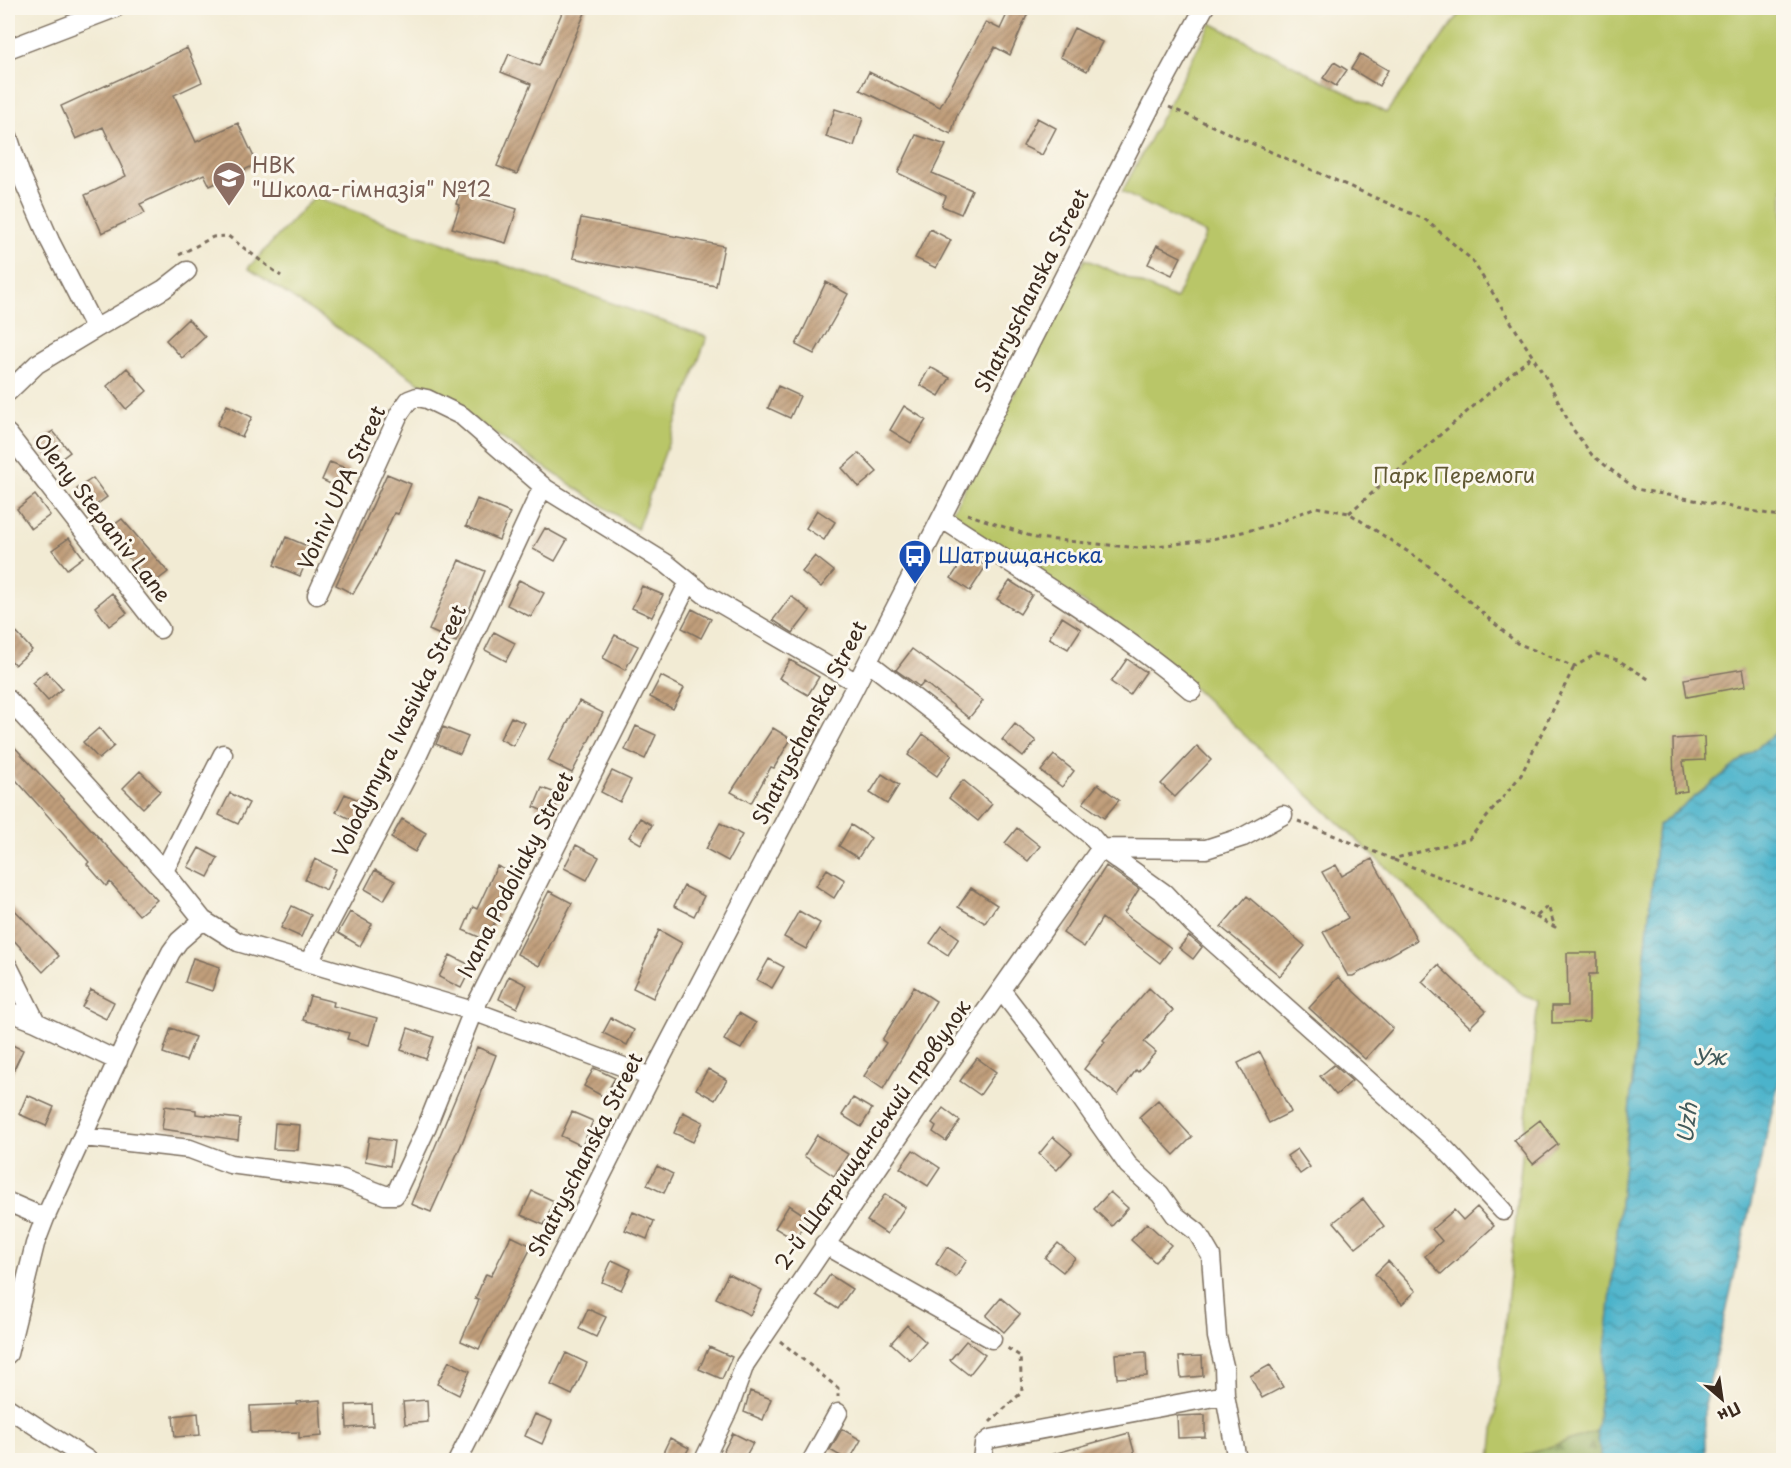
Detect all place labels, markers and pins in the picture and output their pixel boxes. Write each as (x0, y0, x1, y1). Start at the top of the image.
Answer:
place label: НВК "Школа-гімназія" №12 (252, 148, 491, 204)
school or university icon: НВК "Школа-гімназія" №12 (211, 160, 247, 207)
bus stop icon: Шатрищанська (897, 538, 933, 585)
place label: Шатрищанська (938, 538, 1103, 570)

